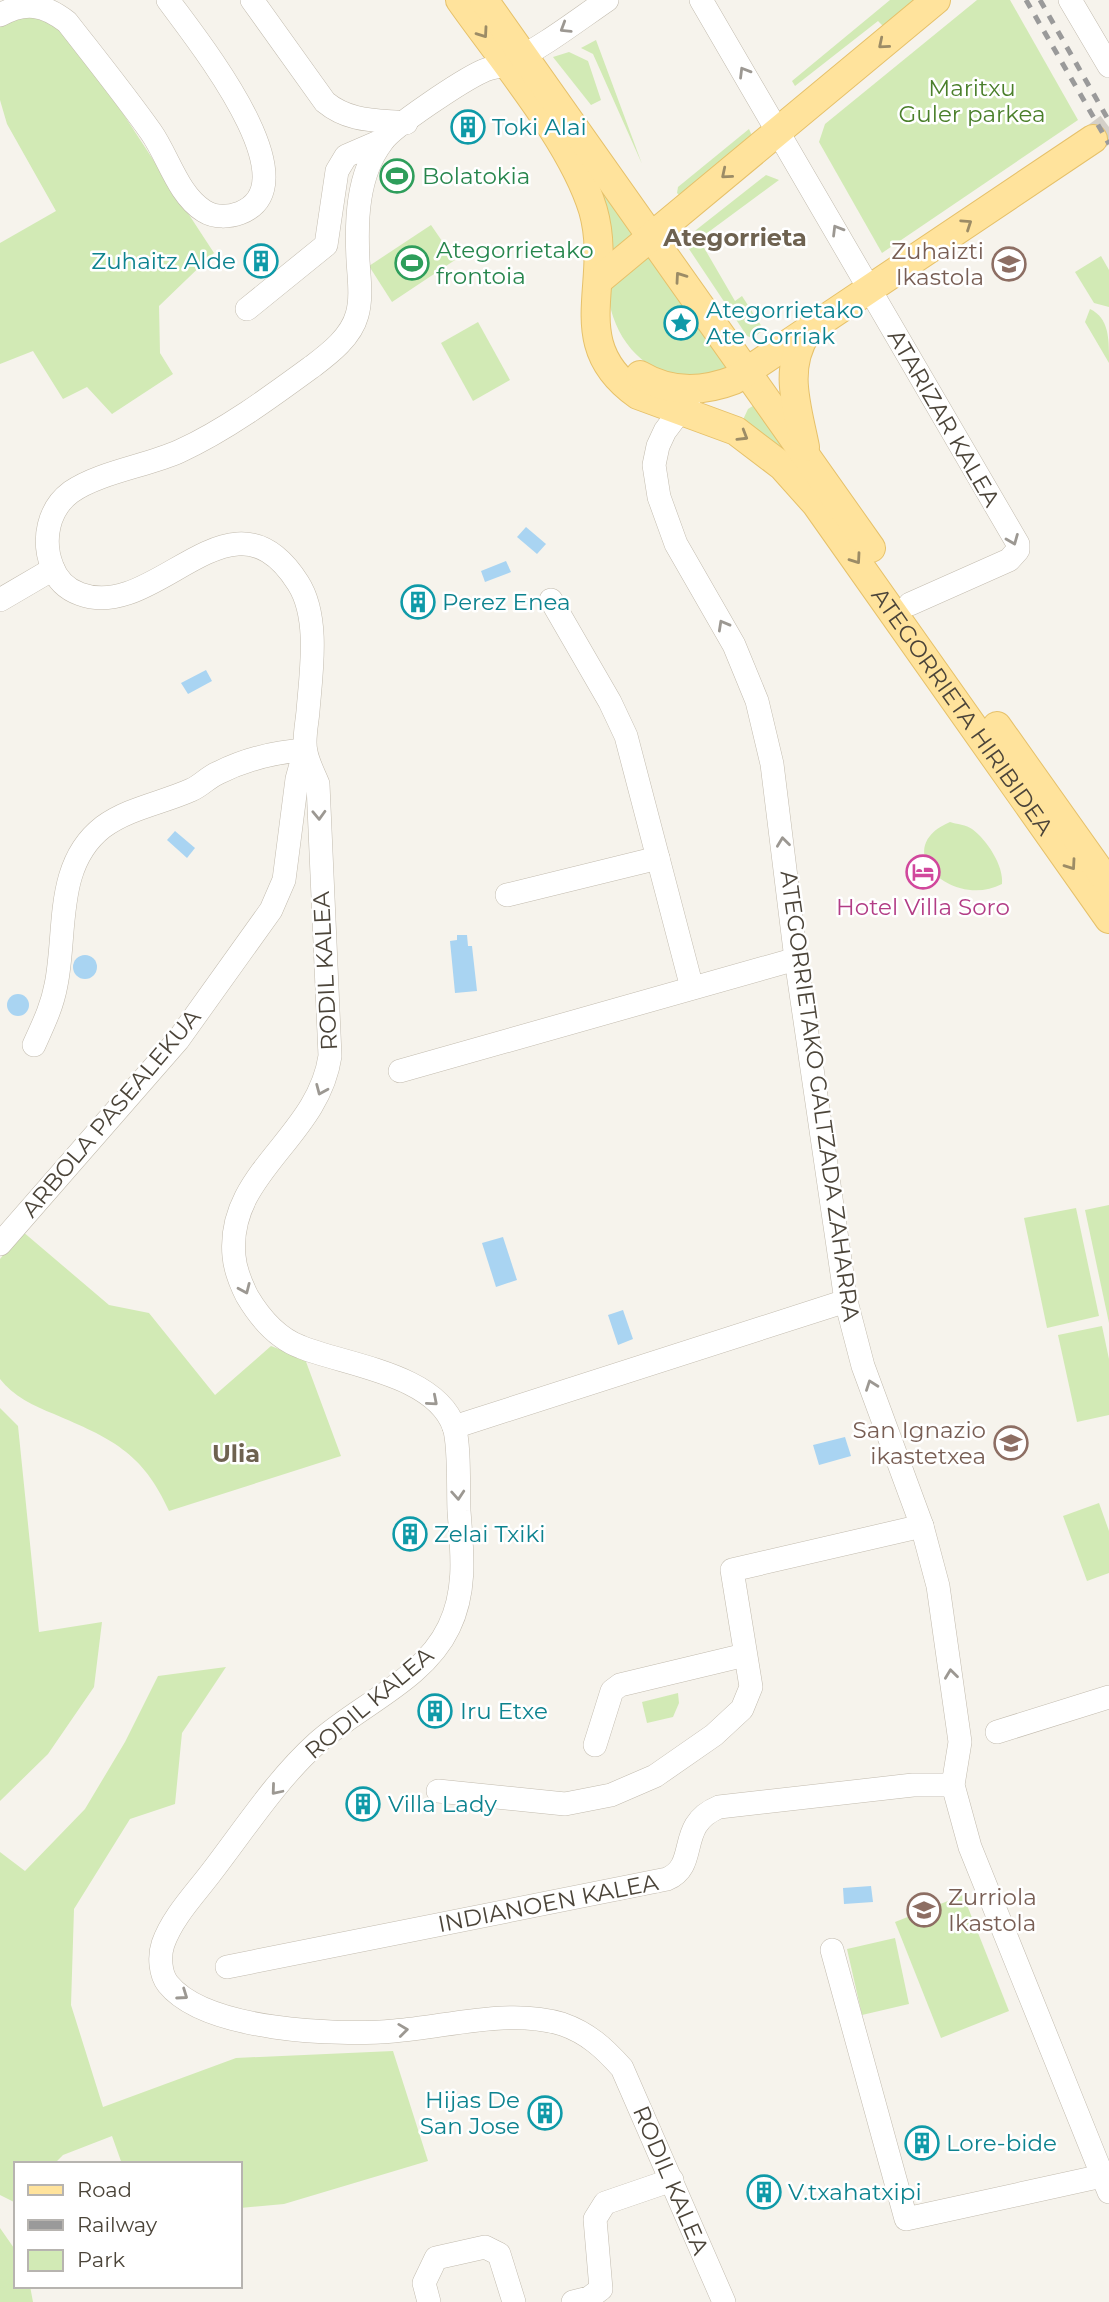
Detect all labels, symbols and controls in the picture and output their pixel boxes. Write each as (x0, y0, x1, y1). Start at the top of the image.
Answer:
one-way arrow (560, 20, 573, 33)
one-way arrow (475, 25, 487, 38)
one-way arrow (879, 35, 891, 48)
one-way arrow (739, 67, 752, 80)
park label: Maritxu Guler parkea (898, 74, 1046, 128)
building icon: Toki Alai (449, 108, 487, 146)
place label: Toki Alai (492, 113, 587, 141)
sports icon: Bolatokia (378, 157, 416, 195)
place label: Bolatokia (422, 162, 530, 190)
one-way arrow (721, 166, 733, 179)
one-way arrow (959, 220, 972, 232)
district label: Ategorrieta (662, 223, 807, 252)
one-way arrow (832, 224, 845, 237)
place label: Ategorrietako frontoia (436, 236, 594, 290)
place label: Zuhaizti Ikastola (891, 237, 984, 291)
building icon: Zuhaitz Alde (242, 242, 280, 280)
sports icon: Ategorrietako frontoia (393, 244, 431, 282)
school or university icon: Zuhaizti Ikastola (990, 245, 1028, 283)
place label: Zuhaitz Alde (91, 247, 236, 275)
one-way arrow (676, 272, 688, 285)
place label: Ategorrietako Ate Gorriak (706, 296, 864, 350)
place icon: Ategorrietako Ate Gorriak (662, 304, 700, 342)
street label: ATARIZAR KALEA (882, 324, 1006, 512)
one-way arrow (735, 428, 748, 441)
one-way arrow (1005, 533, 1019, 546)
one-way arrow (848, 551, 860, 564)
street label: ATEGORRIETA HIRIBIDEA (866, 582, 1060, 841)
building icon: Perez Enea (399, 583, 437, 621)
place label: Perez Enea (442, 588, 571, 616)
one-way arrow (718, 619, 731, 632)
one-way arrow (311, 811, 327, 821)
one-way arrow (776, 837, 791, 848)
hotel icon: Hotel Villa Soro (904, 853, 942, 891)
one-way arrow (1063, 857, 1076, 870)
street label: ATEGORRIETAKO GALTZADA ZAHARRA (774, 869, 866, 1324)
street label: RODIL KALEA (307, 890, 343, 1051)
place label: Hotel Villa Soro (836, 893, 1010, 921)
street label: ARBOLA PASEALEKUA (16, 1003, 207, 1223)
one-way arrow (316, 1083, 330, 1095)
one-way arrow (236, 1282, 250, 1294)
one-way arrow (865, 1380, 879, 1392)
one-way arrow (425, 1393, 438, 1405)
place label: San Ignazio ikastetxea (853, 1416, 986, 1470)
school or university icon: San Ignazio ikastetxea (992, 1424, 1030, 1462)
district label: Ulia (212, 1439, 260, 1468)
one-way arrow (451, 1490, 466, 1501)
building icon: Zelai Txiki (391, 1515, 429, 1553)
place label: Zelai Txiki (434, 1520, 545, 1548)
street label: RODIL KALEA (299, 1641, 439, 1765)
one-way arrow (944, 1668, 959, 1680)
building icon: Iru Etxe (416, 1692, 454, 1730)
place label: Iru Etxe (460, 1697, 548, 1725)
one-way arrow (272, 1781, 284, 1794)
building icon: Villa Lady (344, 1785, 382, 1823)
place label: Villa Lady (388, 1790, 497, 1818)
street label: INDIANOEN KALEA (435, 1868, 661, 1938)
place label: Zurriola Ikastola (948, 1883, 1037, 1937)
school or university icon: Zurriola Ikastola (905, 1891, 943, 1929)
one-way arrow (175, 1987, 188, 1999)
one-way arrow (397, 2023, 409, 2038)
place label: Hijas De San Jose (420, 2086, 520, 2140)
building icon: Hijas De San Jose (526, 2094, 564, 2132)
street label: RODIL KALEA (627, 2101, 715, 2259)
building icon: Lore-bide (903, 2124, 941, 2162)
place label: Lore-bide (946, 2129, 1057, 2157)
legend (14, 2162, 242, 2288)
building icon: V.txahatxipi (745, 2173, 783, 2211)
text: Road (77, 2177, 132, 2202)
place label: V.txahatxipi (788, 2178, 922, 2206)
text: Railway (77, 2212, 158, 2237)
text: Park (77, 2247, 125, 2272)

